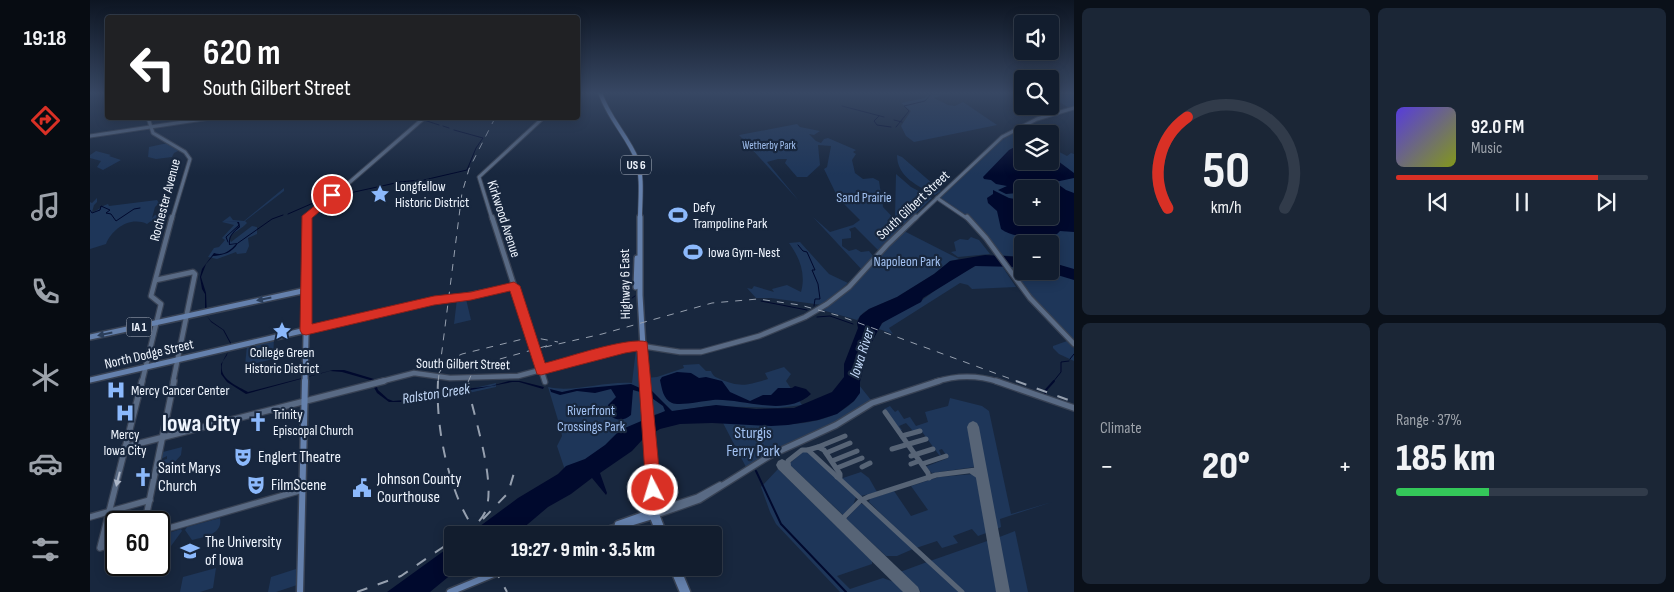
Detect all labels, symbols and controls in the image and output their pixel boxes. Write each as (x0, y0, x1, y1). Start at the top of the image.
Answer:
map controls (1014, 15, 1059, 280)
button: sound (1014, 15, 1059, 60)
text: 19:18 (24, 25, 66, 52)
text: 620 m (203, 32, 280, 75)
icon: left (120, 35, 185, 100)
button: search (1014, 70, 1059, 115)
text: South Gilbert Street (203, 75, 351, 102)
icon: directions (28, 103, 63, 138)
text: 92.0 FM (1471, 116, 1524, 139)
button: layers (1014, 125, 1059, 170)
park label: Wetherby Park (742, 139, 797, 152)
text: Music (1471, 139, 1502, 158)
text: 50 (1202, 140, 1250, 203)
road number: US 6 (621, 156, 651, 174)
street label: Rochester Avenue (146, 157, 184, 243)
street label: South Gilbert Street (873, 167, 953, 243)
pin (311, 174, 353, 216)
place label: Longfellow Historic District (395, 178, 469, 211)
street label: Kirkwood Avenue (484, 178, 524, 260)
button: + (1014, 180, 1059, 225)
icon: arrive (318, 181, 346, 209)
place icon: Longfellow Historic District (369, 183, 391, 205)
icon: previous (1424, 188, 1452, 216)
icon: pause (1508, 188, 1536, 216)
icon: next (1592, 188, 1620, 216)
icon: music (28, 189, 63, 224)
park label: Sand Prairie (836, 189, 892, 206)
text: km/h (1211, 197, 1241, 218)
place label: Defy Trampoline Park (693, 199, 768, 232)
sports icon: Defy Trampoline Park (667, 204, 689, 226)
button: − (1014, 235, 1059, 280)
sports icon: Iowa Gym-Nest (682, 241, 704, 263)
place label: Iowa Gym-Nest (708, 244, 780, 261)
street label: Highway 6 East (616, 249, 634, 319)
park label: Napoleon Park (874, 253, 941, 270)
icon: phone (28, 274, 63, 309)
one-way arrow (255, 296, 271, 304)
road number: IA 1 (126, 318, 152, 337)
place icon: College Green Historic District (271, 320, 293, 342)
water label: Iowa River (845, 325, 879, 380)
one-way arrow (97, 330, 113, 338)
street label: North Dodge Street (103, 335, 195, 373)
place label: College Green Historic District (245, 344, 319, 377)
street label: South Gilbert Street (416, 355, 510, 373)
icon: climate (28, 360, 63, 395)
hospital icon: Mercy Cancer Center (105, 379, 127, 401)
water label: Ralston Creek (401, 379, 472, 409)
place label: Mercy Cancer Center (131, 382, 229, 399)
hospital icon: Mercy Iowa City (114, 402, 136, 424)
park label: Riverfront Crossings Park (557, 402, 626, 435)
place label: Trinity Episcopal Church (273, 406, 354, 439)
district label: Iowa City (162, 409, 240, 438)
church icon: Trinity Episcopal Church (247, 411, 269, 433)
text: Range · 37% (1396, 411, 1462, 430)
text: Climate (1100, 419, 1142, 438)
park label: Sturgis Ferry Park (726, 424, 780, 461)
place label: Mercy Iowa City (104, 426, 147, 459)
text: 185 km (1396, 436, 1496, 481)
text: 20° (1202, 444, 1250, 489)
icon: car (28, 446, 63, 481)
theatre icon: Englert Theatre (232, 446, 254, 468)
place label: Englert Theatre (258, 448, 341, 467)
text: − (1100, 450, 1114, 483)
text: + (1338, 450, 1352, 483)
place label: Saint Marys Church (158, 459, 221, 496)
position arrow (626, 463, 678, 515)
church icon: Saint Marys Church (132, 466, 154, 488)
place label: Johnson County Courthouse (376, 470, 461, 507)
one-way arrow (113, 472, 121, 487)
theatre icon: FilmScene (245, 474, 267, 496)
place label: FilmScene (271, 476, 326, 495)
public building icon: Johnson County Courthouse (351, 477, 373, 499)
speed limit sign: 60 (105, 511, 170, 576)
icon: filters (28, 532, 63, 567)
place label: The University of Iowa (205, 533, 282, 570)
text: 19:27 · 9 min · 3.5 km (511, 539, 655, 562)
school or university icon: The University of Iowa (179, 540, 201, 562)

